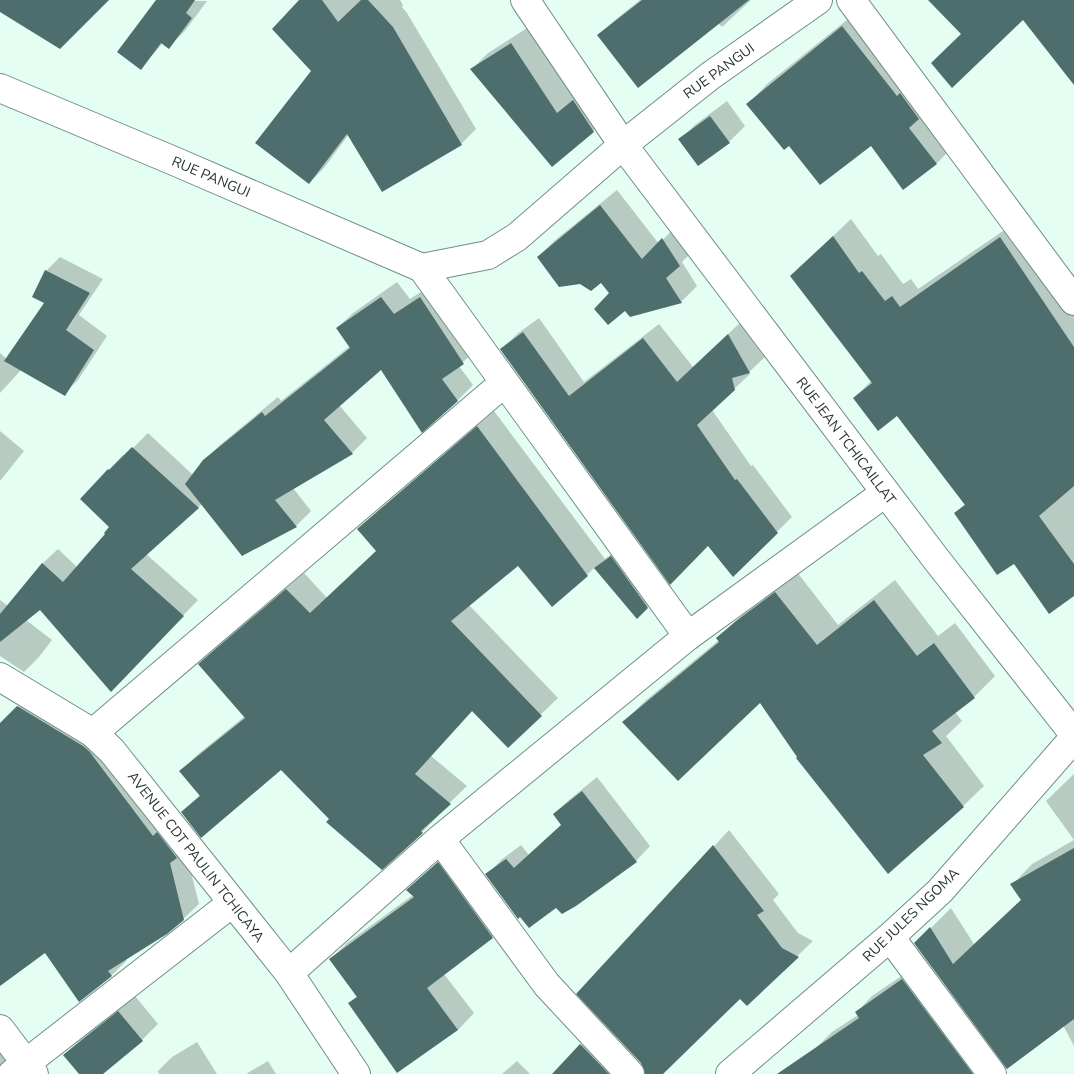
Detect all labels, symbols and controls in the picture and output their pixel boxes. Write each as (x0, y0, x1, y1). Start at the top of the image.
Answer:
street label: RUE PANGUI (680, 39, 758, 103)
street label: RUE PANGUI (169, 152, 253, 202)
street label: RUE JEAN TCHICAILLAT (792, 373, 901, 509)
street label: AVENUE CDT PAULIN TCHICAYA (123, 768, 269, 946)
street label: RUE JULES NGOMA (859, 864, 963, 966)

